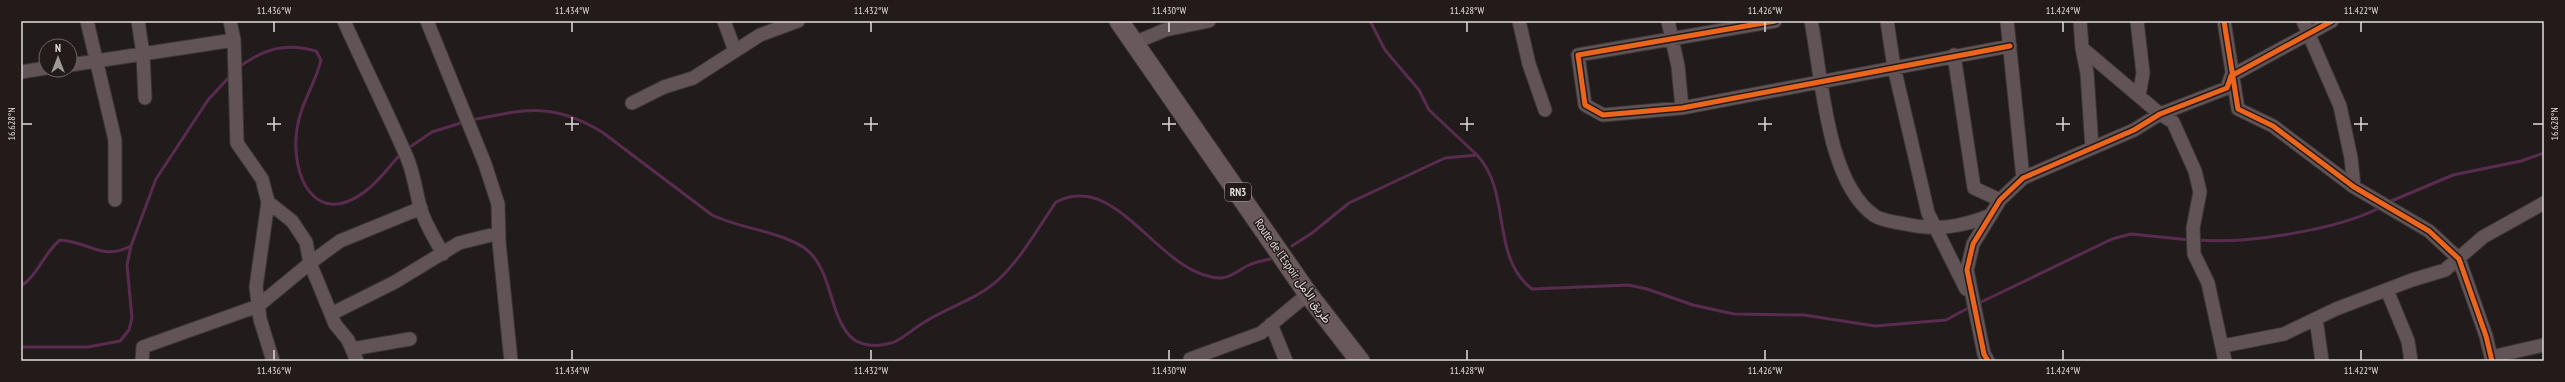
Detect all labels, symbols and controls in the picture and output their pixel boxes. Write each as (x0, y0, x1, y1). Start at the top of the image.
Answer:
text: 11.436°W (257, 4, 291, 17)
text: 11.434°W (555, 4, 589, 17)
text: 11.432°W (854, 4, 888, 17)
text: 11.430°W (1152, 4, 1186, 17)
text: 11.428°W (1450, 4, 1484, 17)
text: 11.426°W (1748, 4, 1782, 17)
text: 11.424°W (2046, 4, 2080, 17)
text: 11.422°W (2344, 4, 2378, 17)
north arrow (38, 38, 78, 78)
text: N (55, 41, 61, 55)
text: 16.628°N (5, 107, 18, 141)
text: 16.628°N (2548, 107, 2561, 141)
road number: RN3 (1225, 183, 1251, 201)
street label: Route de l’Espoir طريق الأمل (1251, 216, 1335, 326)
text: 11.436°W (257, 364, 291, 377)
text: 11.434°W (555, 364, 589, 377)
text: 11.432°W (854, 364, 888, 377)
text: 11.430°W (1152, 364, 1186, 377)
text: 11.428°W (1450, 364, 1484, 377)
text: 11.426°W (1748, 364, 1782, 377)
text: 11.424°W (2046, 364, 2080, 377)
text: 11.422°W (2344, 364, 2378, 377)

